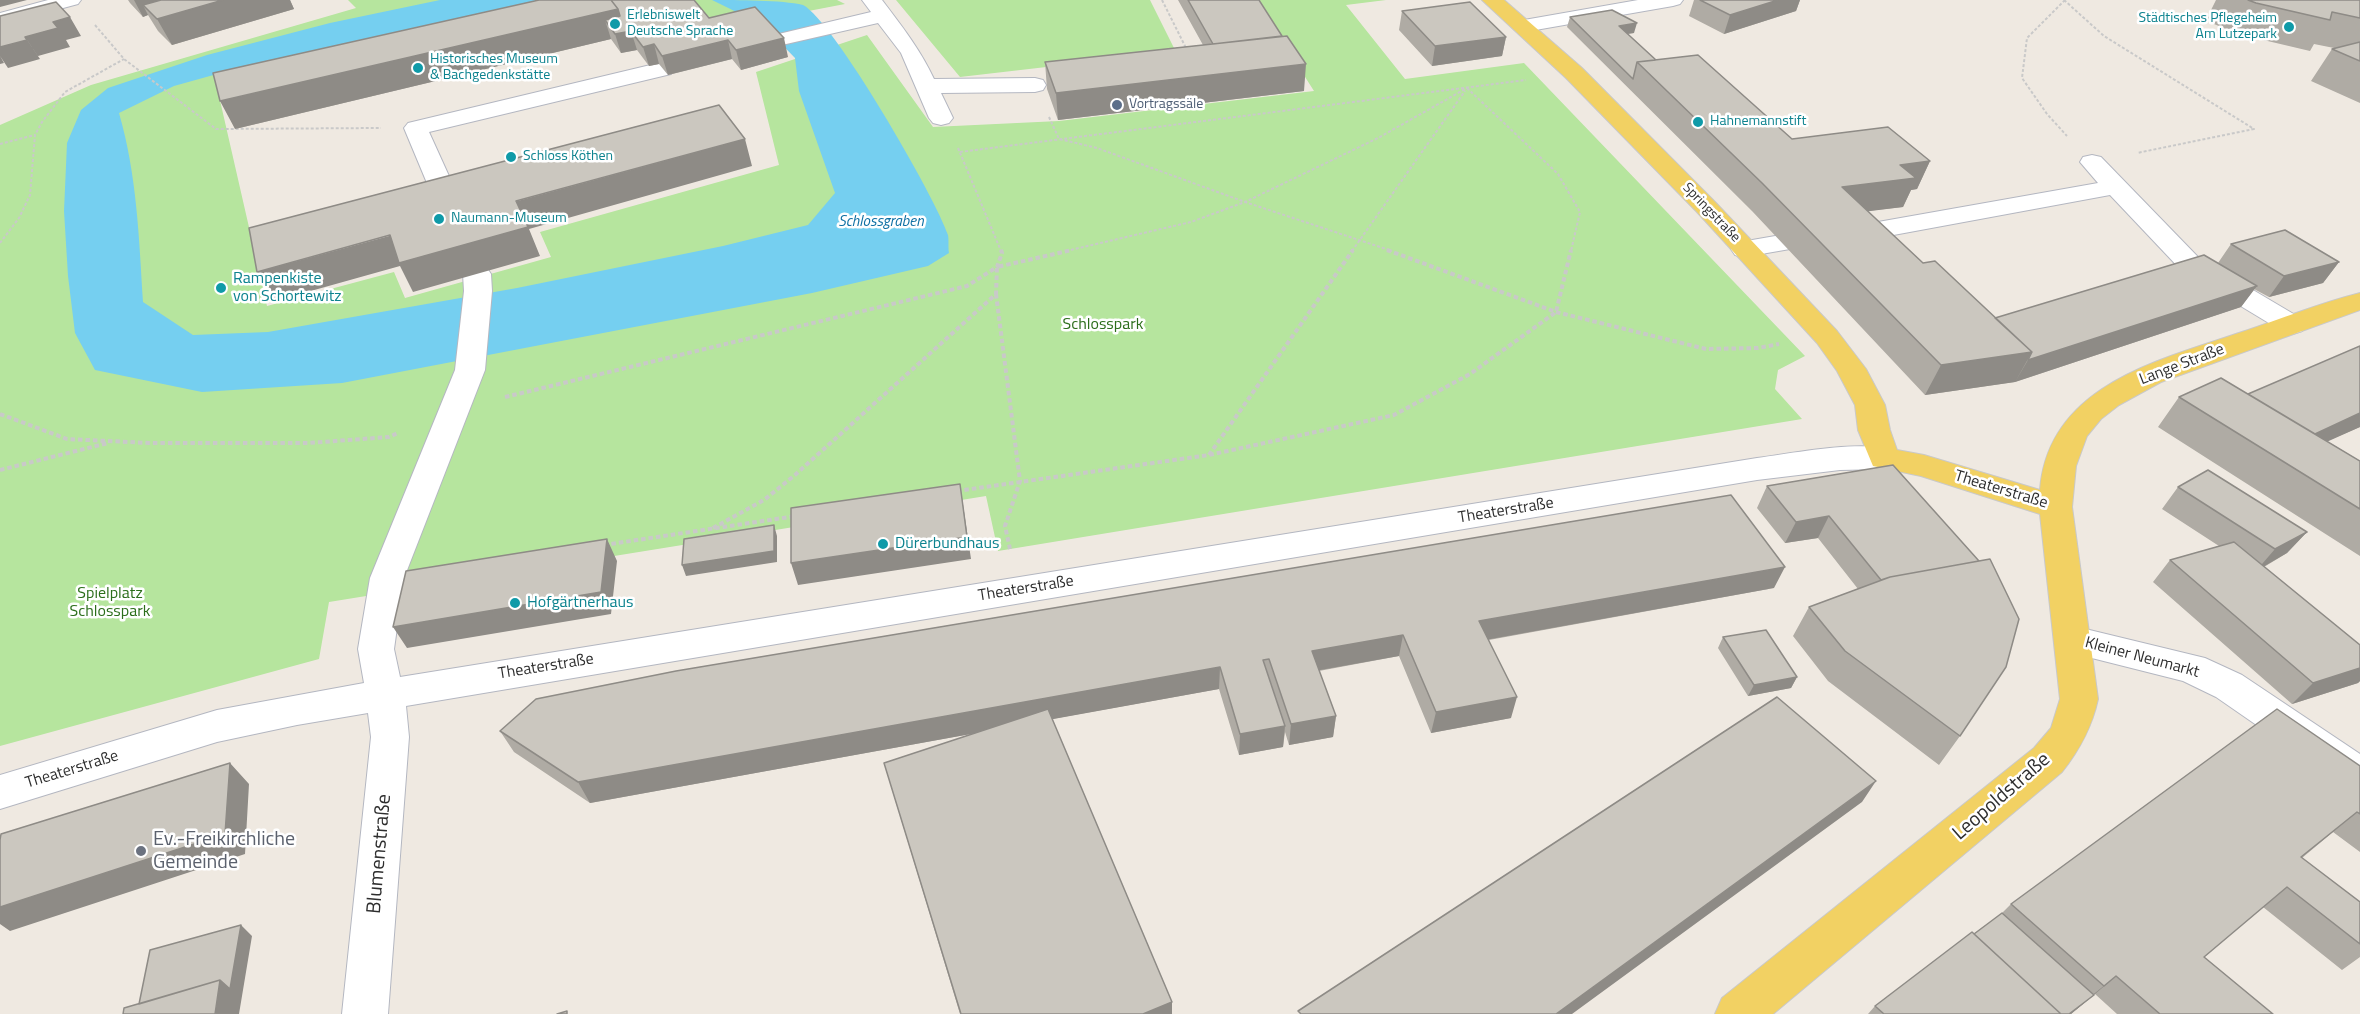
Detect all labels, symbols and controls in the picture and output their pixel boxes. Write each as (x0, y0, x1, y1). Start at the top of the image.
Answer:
place label: Erlebniswelt Deutsche Sprache (627, 8, 733, 40)
place label: Städtisches Pflegeheim Am Lutzepark (2139, 11, 2277, 44)
marker: Erlebniswelt Deutsche Sprache (608, 17, 622, 31)
marker: Städtisches Pflegeheim Am Lutzepark (2282, 20, 2296, 34)
place label: Historisches Museum & Bachgedenkstätte (430, 52, 558, 84)
marker: Historisches Museum & Bachgedenkstätte (411, 61, 425, 75)
place label: Vortragssäle (1129, 97, 1203, 113)
marker: Vortragssäle (1110, 98, 1124, 112)
place label: Hahnemannstift (1710, 114, 1806, 130)
marker: Hahnemannstift (1691, 115, 1705, 129)
place label: Schloss Köthen (523, 149, 613, 165)
marker: Schloss Köthen (504, 150, 518, 164)
street label: Springstraße (1679, 180, 1743, 246)
place label: Naumann-Museum (451, 211, 567, 227)
marker: Naumann-Museum (432, 212, 446, 226)
water label: Schlossgraben (838, 213, 924, 231)
place label: Rampenkiste von Schortewitz (233, 269, 342, 307)
marker: Rampenkiste von Schortewitz (214, 281, 228, 295)
park label: Schlosspark (1063, 315, 1143, 335)
street label: Lange Straße (2137, 340, 2227, 390)
street label: Theaterstraße (1952, 467, 2050, 513)
street label: Theaterstraße (1457, 494, 1555, 528)
place label: Dürerbundhaus (895, 534, 999, 554)
marker: Dürerbundhaus (876, 537, 890, 551)
street label: Theaterstraße (977, 572, 1075, 606)
park label: Spielplatz Schlosspark (70, 584, 150, 622)
place label: Hofgärtnerhaus (527, 593, 634, 613)
marker: Hofgärtnerhaus (508, 596, 522, 610)
street label: Kleiner Neumarkt (2083, 634, 2201, 682)
street label: Theaterstraße (497, 650, 595, 684)
street label: Theaterstraße (23, 747, 121, 793)
street label: Leopoldstraße (1948, 748, 2056, 846)
street label: Blumenstraße (363, 793, 397, 915)
place label: Ev.-Freikirchliche Gemeinde (153, 828, 295, 875)
marker: Ev.-Freikirchliche Gemeinde (134, 844, 148, 858)

